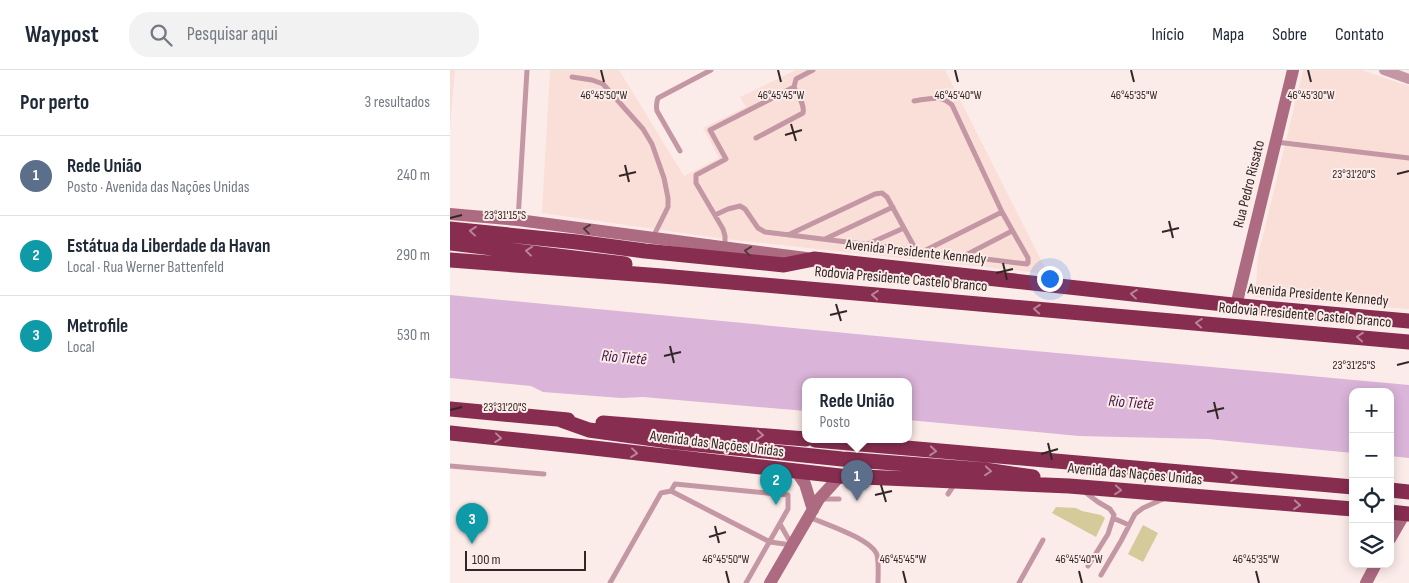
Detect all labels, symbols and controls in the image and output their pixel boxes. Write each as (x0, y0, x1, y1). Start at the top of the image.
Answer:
search box (129, 12, 479, 57)
text: Waypost (25, 20, 99, 49)
icon: search (147, 21, 175, 49)
text: Pesquisar aqui (187, 23, 278, 46)
text: Início (1152, 24, 1184, 45)
text: Mapa (1212, 24, 1244, 45)
text: Sobre (1272, 24, 1307, 45)
text: Contato (1335, 24, 1384, 45)
text: 46°45'50"W (581, 88, 628, 103)
text: 46°45'45"W (758, 88, 804, 103)
text: 46°45'40"W (934, 88, 982, 103)
text: 46°45'35"W (1111, 88, 1157, 103)
text: 46°45'30"W (1287, 88, 1335, 103)
text: Por perto (20, 90, 89, 115)
text: 3 resultados (365, 93, 430, 112)
street label: Rua Pedro Rissato (1229, 138, 1269, 230)
text: Rede União (67, 155, 142, 178)
text: 1 (33, 166, 39, 185)
text: 240 m (397, 166, 430, 185)
text: 23°31'20"S (1332, 167, 1376, 182)
text: Posto · Avenida das Nações Unidas (67, 178, 250, 197)
text: 23°31'15"S (484, 208, 526, 223)
one-way arrow (583, 224, 591, 235)
one-way arrow (469, 226, 477, 237)
text: Estátua da Liberdade da Havan (67, 235, 270, 258)
street label: Avenida Presidente Kennedy (844, 235, 987, 269)
text: 2 (32, 246, 40, 265)
text: 290 m (396, 246, 430, 265)
one-way arrow (524, 246, 532, 257)
one-way arrow (744, 246, 752, 257)
text: Local · Rua Werner Battenfeld (67, 258, 224, 277)
street label: Rodovia Presidente Castelo Branco (814, 262, 988, 296)
your location (1037, 266, 1063, 292)
street label: Avenida Presidente Kennedy (1246, 279, 1389, 311)
one-way arrow (871, 289, 879, 300)
one-way arrow (1130, 289, 1138, 300)
street label: Rodovia Presidente Castelo Branco (1218, 298, 1392, 332)
one-way arrow (1032, 304, 1040, 315)
text: Metrofile (67, 315, 128, 338)
one-way arrow (1194, 318, 1202, 329)
text: 3 (32, 326, 40, 345)
text: 530 m (397, 326, 430, 345)
one-way arrow (1356, 332, 1364, 343)
text: Local (67, 338, 95, 357)
water label: Rio Tietê (600, 347, 648, 369)
text: 23°31'25"S (1333, 358, 1375, 373)
popup (802, 378, 912, 443)
map controls (1349, 388, 1394, 568)
button: + (1349, 388, 1394, 433)
text: Rede União (820, 390, 894, 413)
water label: Rio Tietê (1107, 392, 1155, 414)
text: 23°31'20"S (483, 400, 527, 415)
text: Posto (820, 413, 850, 432)
street label: Avenida das Nações Unidas (648, 426, 785, 462)
one-way arrow (756, 429, 764, 440)
one-way arrow (495, 432, 503, 443)
button: − (1349, 433, 1394, 478)
one-way arrow (929, 445, 937, 456)
one-way arrow (630, 447, 638, 458)
street label: Avenida das Nações Unidas (1066, 459, 1203, 489)
pin: 1 (841, 460, 873, 501)
pin: 2 (760, 464, 792, 505)
one-way arrow (985, 465, 993, 476)
one-way arrow (1231, 471, 1239, 482)
button: locate (1349, 478, 1394, 523)
one-way arrow (1114, 484, 1122, 495)
one-way arrow (1293, 499, 1301, 510)
pin: 3 (456, 503, 488, 544)
button: layers (1349, 523, 1394, 568)
scale bar (465, 548, 586, 571)
text: 100 m (472, 551, 501, 568)
text: 46°45'50"W (703, 552, 750, 567)
text: 46°45'45"W (880, 552, 926, 567)
text: 46°45'40"W (1055, 552, 1103, 567)
text: 46°45'35"W (1233, 552, 1279, 567)

